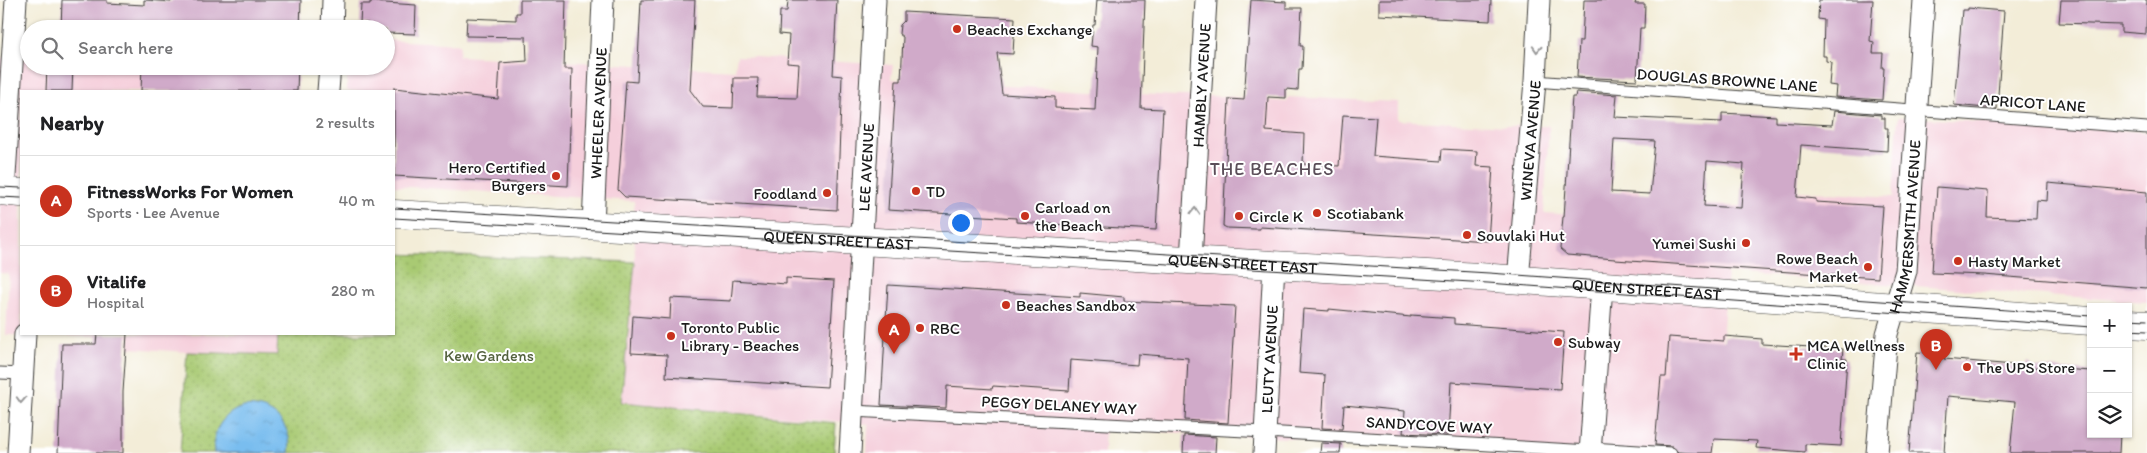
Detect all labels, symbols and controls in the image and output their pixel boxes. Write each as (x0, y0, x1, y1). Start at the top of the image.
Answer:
search box (20, 20, 395, 75)
place label: Beaches Exchange (967, 20, 1092, 39)
marker: Beaches Exchange (951, 23, 963, 35)
street label: HAMBLY AVENUE (1188, 23, 1214, 148)
icon: search (38, 34, 66, 62)
text: Search here (78, 36, 173, 59)
one-way arrow (1531, 45, 1542, 53)
street label: WHEELER AVENUE (586, 47, 610, 179)
street label: DOUGLAS BROWNE LANE (1636, 64, 1818, 96)
street label: WINEVA AVENUE (1515, 79, 1545, 202)
street label: APRICOT LANE (1979, 90, 2087, 116)
text: Nearby (40, 110, 104, 135)
text: 2 results (315, 113, 375, 132)
street label: LEE AVENUE (854, 123, 878, 212)
street label: HAMMERSMITH AVENUE (1884, 139, 1924, 316)
place label: Hero Certified Burgers (448, 158, 546, 195)
district label: THE BEACHES (1210, 158, 1334, 180)
marker: Hero Certified Burgers (550, 170, 562, 182)
text: FitnessWorks For Women (87, 180, 293, 203)
place label: TD (926, 182, 945, 201)
place label: Foodland (753, 184, 817, 203)
marker: TD (910, 185, 922, 197)
marker: Foodland (821, 187, 833, 199)
text: A (51, 191, 61, 210)
text: 40 m (338, 191, 375, 210)
place label: Carload on the Beach (1035, 198, 1110, 235)
text: Sports · Lee Avenue (87, 203, 220, 222)
place label: Scotiabank (1327, 204, 1404, 223)
one-way arrow (1189, 207, 1200, 215)
place label: Circle K (1249, 207, 1304, 226)
marker: Scotiabank (1311, 207, 1323, 219)
your location (948, 210, 974, 236)
marker: Carload on the Beach (1019, 210, 1031, 222)
marker: Circle K (1233, 210, 1245, 222)
street label: QUEEN STREET EAST (763, 226, 914, 254)
place label: Souvlaki Hut (1477, 226, 1565, 245)
marker: Souvlaki Hut (1461, 229, 1473, 241)
place label: Yumei Sushi (1652, 234, 1736, 253)
marker: Yumei Sushi (1740, 237, 1752, 249)
street label: QUEEN STREET EAST (1167, 249, 1318, 277)
place label: Rowe Beach Market (1776, 249, 1858, 286)
place label: Hasty Market (1968, 252, 2061, 271)
marker: Hasty Market (1952, 255, 1964, 267)
marker: Rowe Beach Market (1862, 261, 1874, 273)
text: Vitalife (87, 270, 146, 293)
street label: QUEEN STREET EAST (1571, 274, 1722, 304)
text: B (51, 281, 61, 300)
text: 280 m (331, 281, 375, 300)
text: Hospital (87, 293, 144, 312)
place label: Beaches Sandbox (1016, 296, 1135, 315)
marker: Beaches Sandbox (1000, 299, 1012, 311)
map controls (2087, 303, 2132, 438)
button: + (2087, 303, 2132, 348)
street label: LEUTY AVENUE (1257, 305, 1281, 414)
pin: A (878, 313, 910, 354)
place label: Toronto Public Library - Beaches (681, 318, 799, 355)
place label: RBC (930, 319, 960, 338)
marker: RBC (914, 322, 926, 334)
pin: B (1920, 329, 1952, 370)
marker: Toronto Public Library - Beaches (665, 330, 677, 342)
place label: Subway (1568, 333, 1621, 352)
marker: Subway (1552, 336, 1564, 348)
place label: MCA Wellness Clinic (1807, 336, 1905, 373)
park label: Kew Gardens (444, 346, 534, 365)
marker: MCA Wellness Clinic (1789, 347, 1803, 361)
button: − (2087, 348, 2132, 393)
place label: The UPS Store (1977, 358, 2075, 377)
marker: The UPS Store (1961, 361, 1973, 373)
street label: PEGGY DELANEY WAY (981, 391, 1137, 419)
button: layers (2087, 393, 2132, 438)
one-way arrow (16, 396, 27, 404)
street label: SANDYCOVE WAY (1365, 412, 1493, 438)

